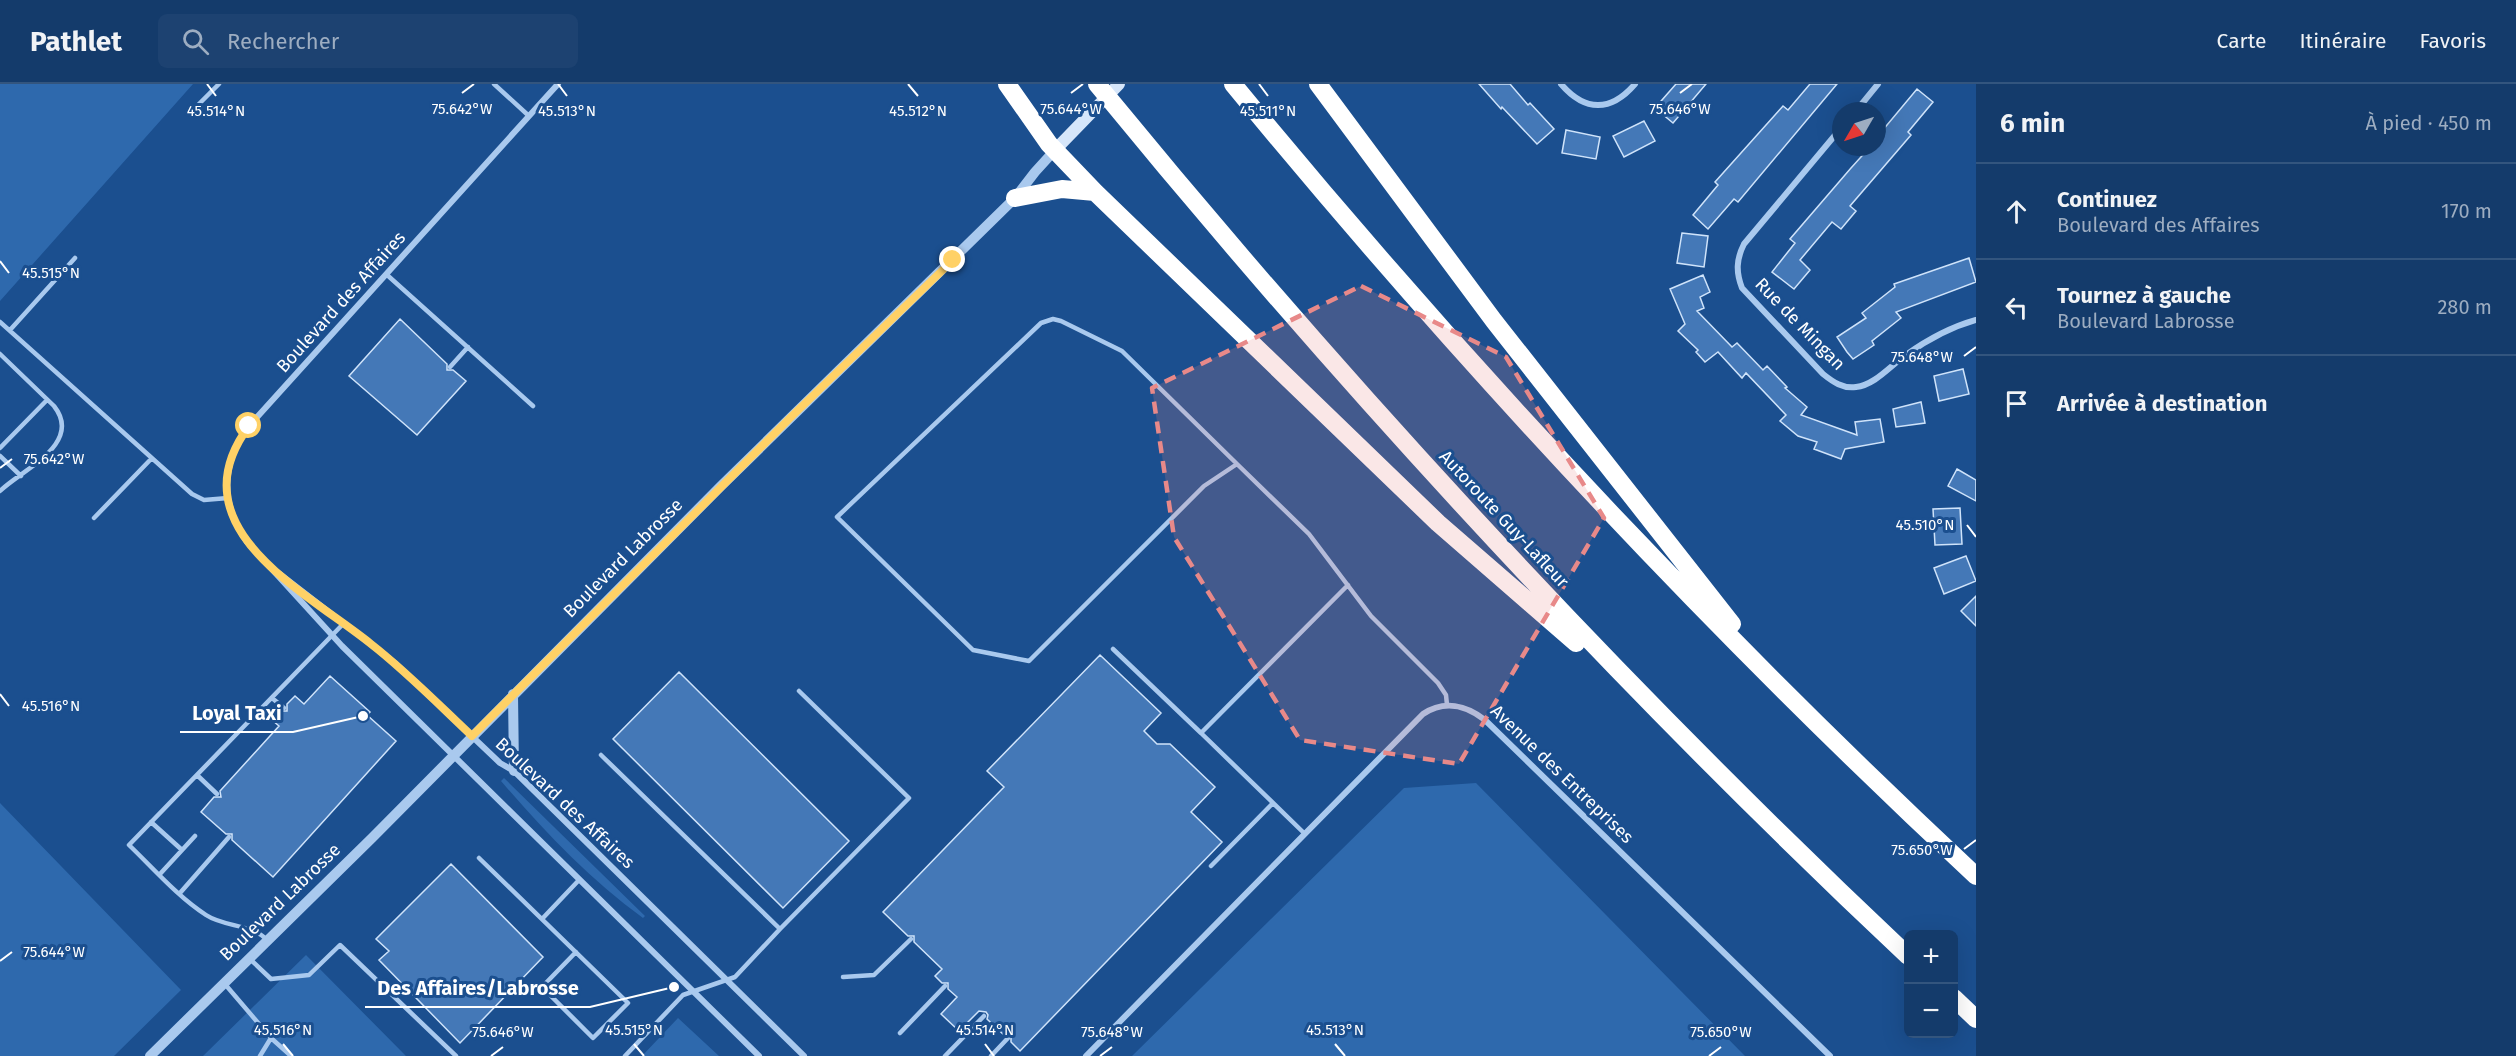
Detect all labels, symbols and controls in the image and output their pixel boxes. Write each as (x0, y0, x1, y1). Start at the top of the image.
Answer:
search box (158, 14, 578, 68)
text: Pathlet (30, 25, 122, 58)
icon: search (179, 25, 212, 58)
text: Rechercher (227, 28, 339, 55)
text: Carte (2217, 28, 2266, 54)
text: Itinéraire (2299, 28, 2386, 54)
text: Favoris (2419, 28, 2486, 54)
text: 75.642°W (432, 100, 493, 118)
text: 75.644°W (1040, 100, 1102, 118)
text: 75.646°W (1649, 100, 1711, 118)
text: 45.514°N (187, 102, 245, 120)
text: 45.513°N (538, 102, 596, 120)
text: 45.512°N (889, 102, 947, 120)
text: 45.511°N (1240, 102, 1296, 120)
north arrow (1832, 102, 1886, 156)
text: 6 min (2000, 108, 2065, 139)
text: À pied · 450 m (2365, 111, 2492, 135)
text: Continuez (2057, 186, 2157, 213)
icon: ahead (2000, 195, 2033, 228)
text: 170 m (2441, 199, 2492, 223)
text: Boulevard des Affaires (2057, 213, 2260, 237)
street label: Boulevard des Affaires (272, 227, 410, 377)
route end (939, 246, 965, 272)
text: 45.515°N (22, 264, 80, 282)
street label: Rue de Mingan (1750, 273, 1850, 375)
text: Tournez à gauche (2057, 282, 2231, 309)
icon: left (2000, 291, 2033, 324)
text: 280 m (2437, 295, 2492, 319)
text: Boulevard Labrosse (2057, 309, 2235, 333)
text: 75.648°W (1891, 348, 1954, 366)
icon: arrive (2000, 387, 2033, 420)
text: Arrivée à destination (2057, 390, 2267, 417)
route start (235, 412, 261, 438)
street label: Autoroute Guy-Lafleur (1435, 446, 1573, 592)
text: 75.642°W (24, 450, 85, 468)
street label: Boulevard Labrosse (559, 494, 687, 622)
text: 45.510°N (1896, 516, 1954, 534)
callout: Loyal Taxi (180, 694, 293, 732)
text: 45.516°N (22, 697, 80, 715)
street label: Avenue des Entreprises (1486, 700, 1638, 848)
text: Loyal Taxi (192, 701, 282, 725)
street label: Boulevard des Affaires (491, 733, 639, 873)
street label: Boulevard Labrosse (215, 839, 345, 965)
text: 75.650°W (1891, 841, 1953, 859)
map controls (1904, 930, 1958, 1038)
button: + (1904, 930, 1958, 984)
text: 75.644°W (23, 943, 85, 961)
callout: Des Affaires/Labrosse (365, 969, 590, 1007)
text: Des Affaires/Labrosse (377, 976, 579, 1000)
button: − (1904, 984, 1958, 1038)
text: 45.516°N (254, 1021, 312, 1039)
text: 45.515°N (605, 1021, 663, 1039)
text: 45.514°N (956, 1021, 1014, 1039)
text: 45.513°N (1306, 1021, 1364, 1039)
text: 75.646°W (472, 1023, 534, 1041)
text: 75.648°W (1081, 1023, 1144, 1041)
text: 75.650°W (1690, 1023, 1752, 1041)

